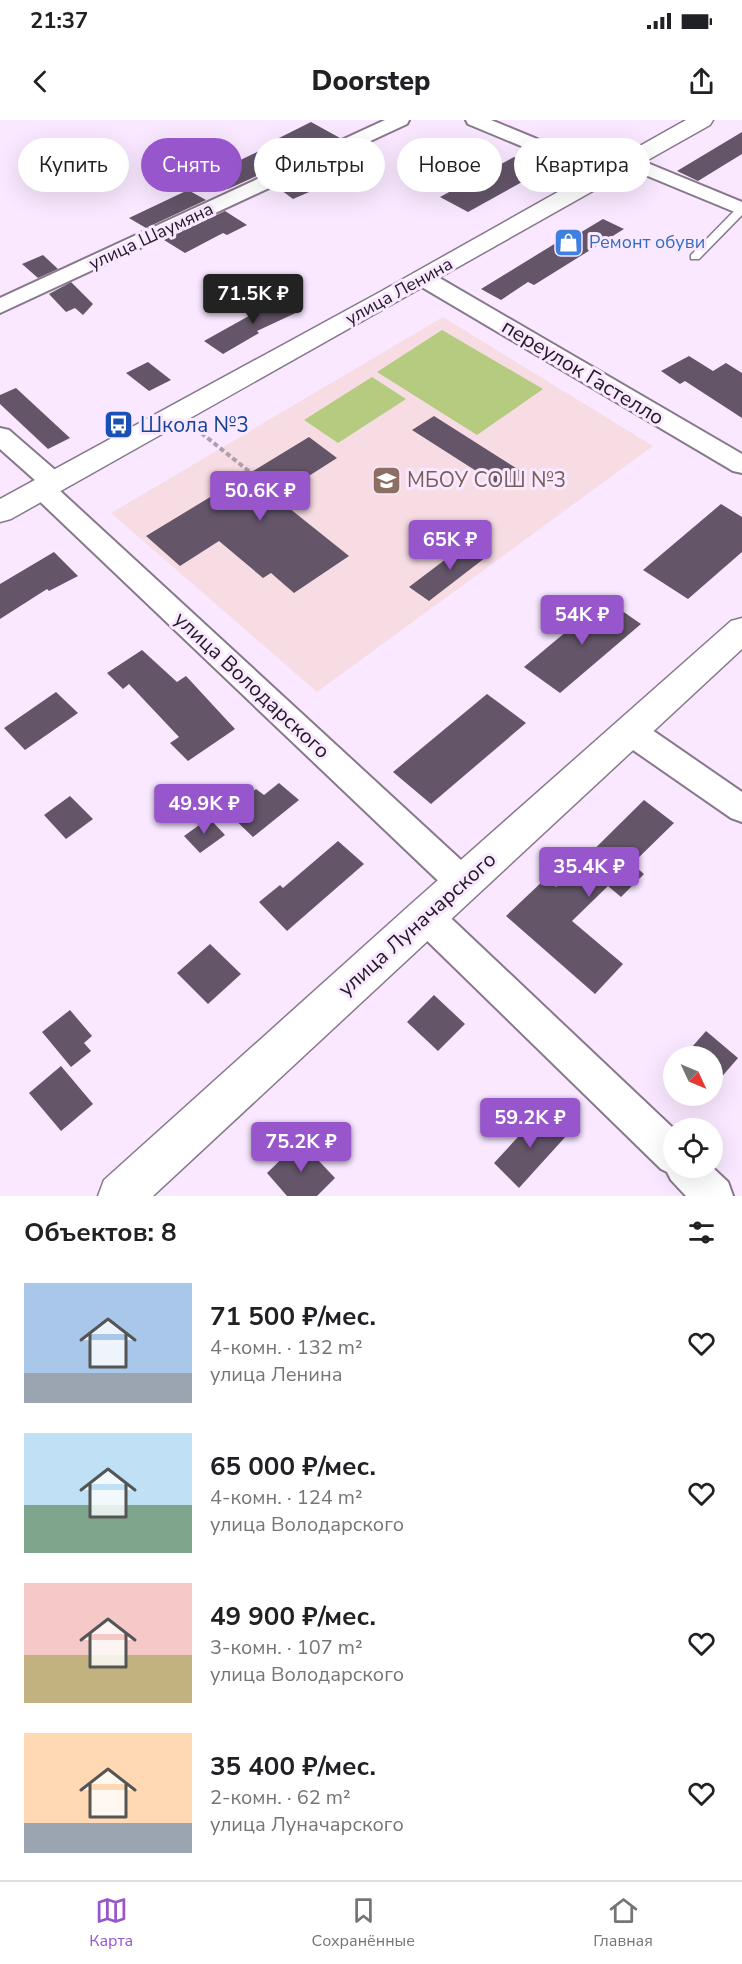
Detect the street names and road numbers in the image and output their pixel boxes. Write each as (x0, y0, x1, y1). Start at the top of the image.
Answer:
street label: улица Шаумяна (85, 197, 217, 275)
street label: улица Ленина (341, 252, 457, 330)
street label: переулок Гастелло (497, 312, 669, 432)
street label: улица Володарского (168, 605, 336, 765)
street label: улица Луначарского (332, 846, 502, 1002)

